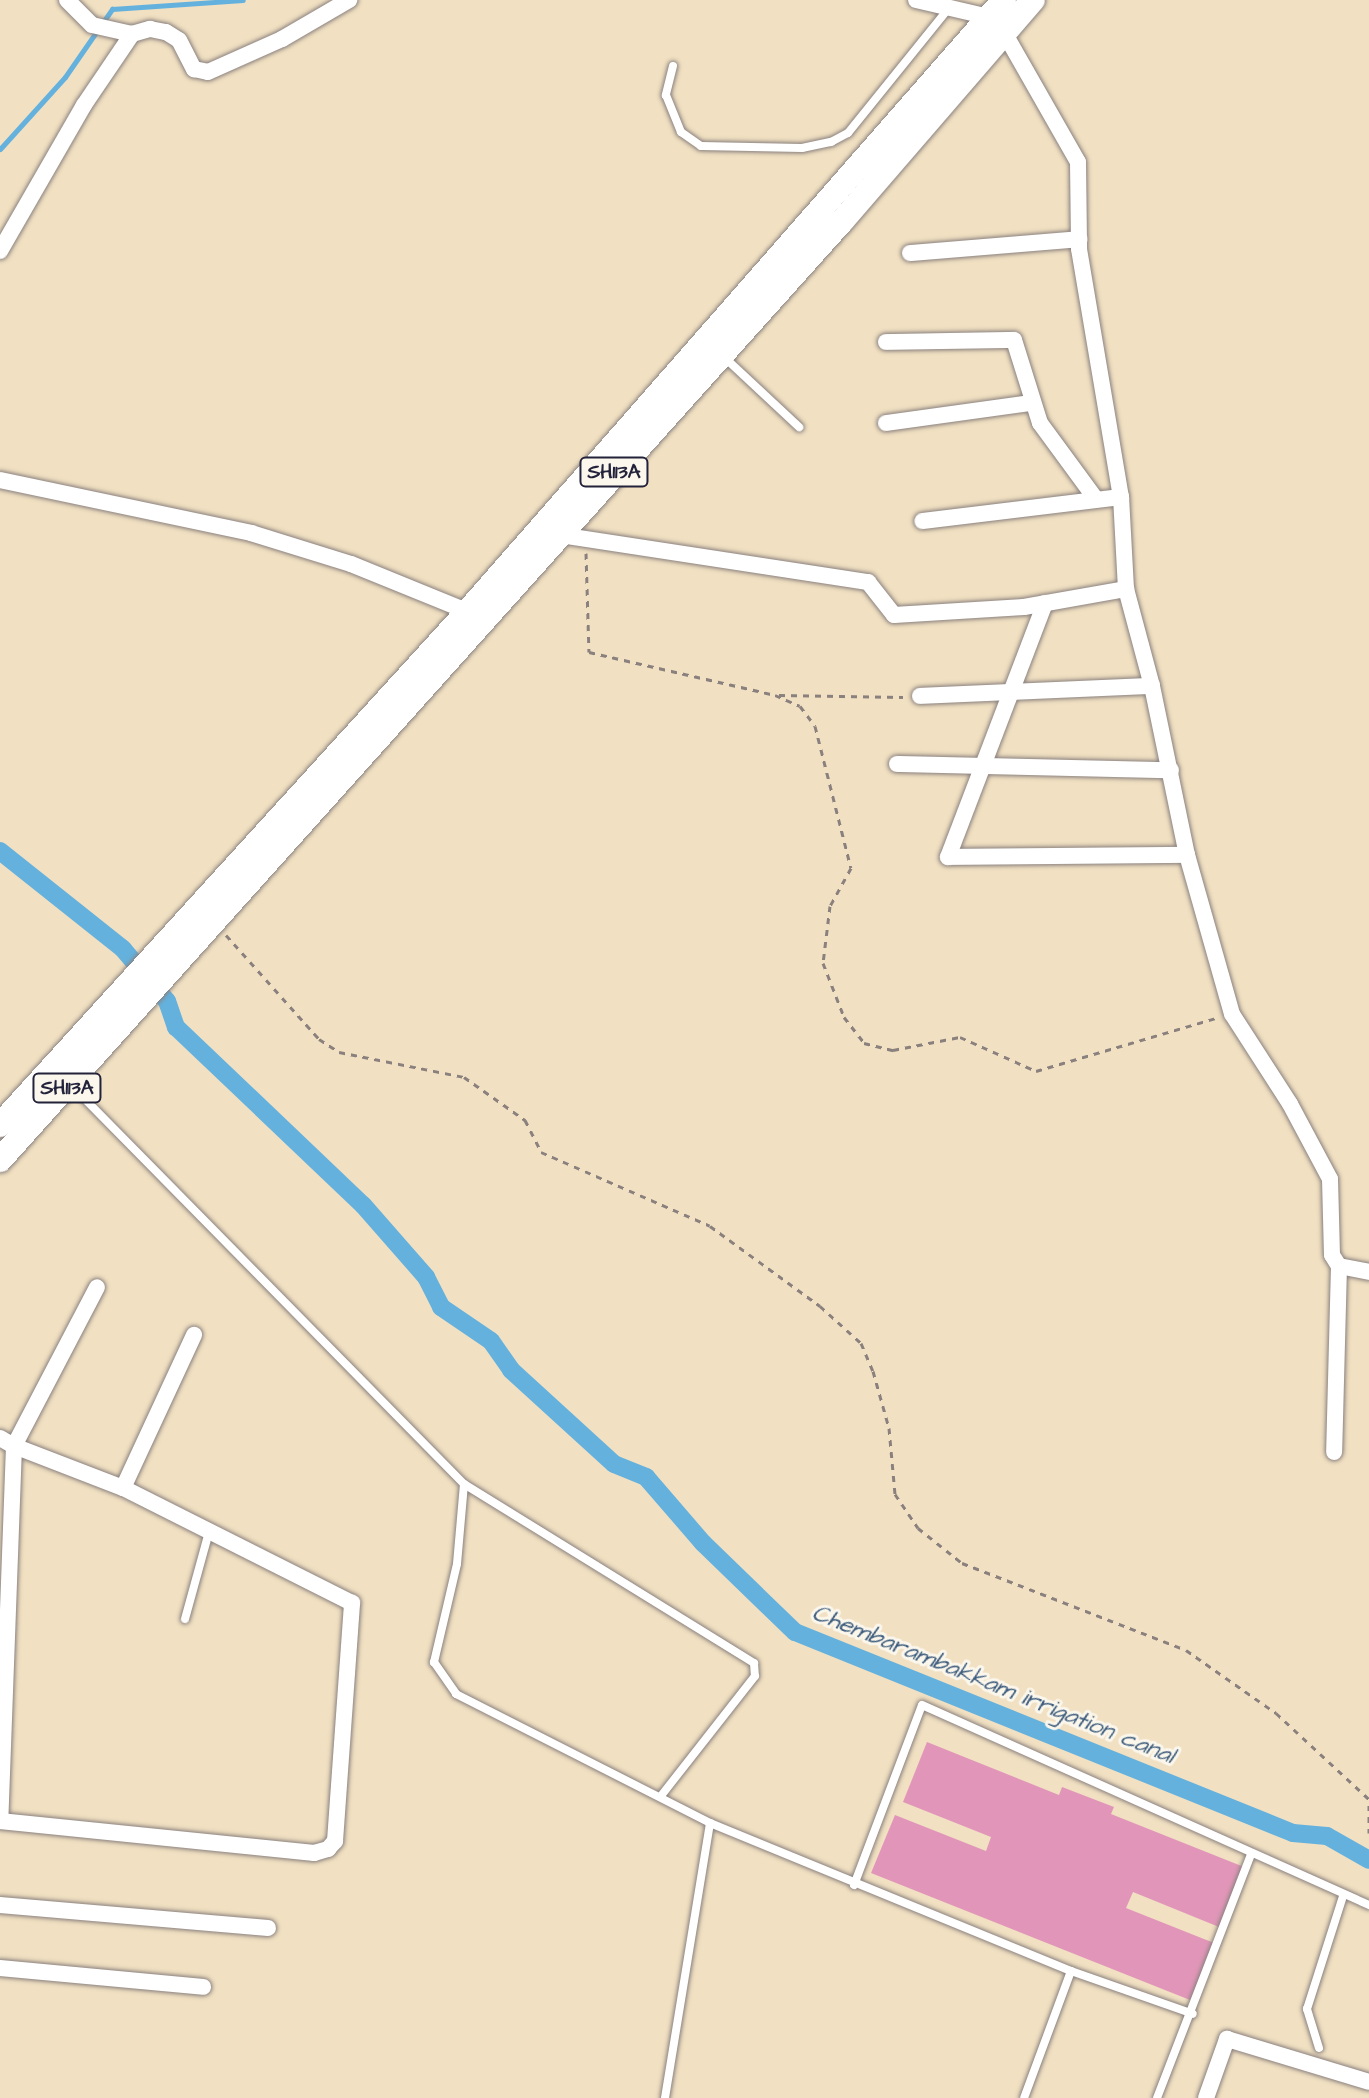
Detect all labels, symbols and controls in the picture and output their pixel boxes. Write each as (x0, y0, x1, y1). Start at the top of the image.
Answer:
road number: SH113A (578, 456, 650, 488)
road number: SH113A (31, 1072, 103, 1104)
water label: Chembarambakkam irrigation canal (808, 1599, 1178, 1771)

